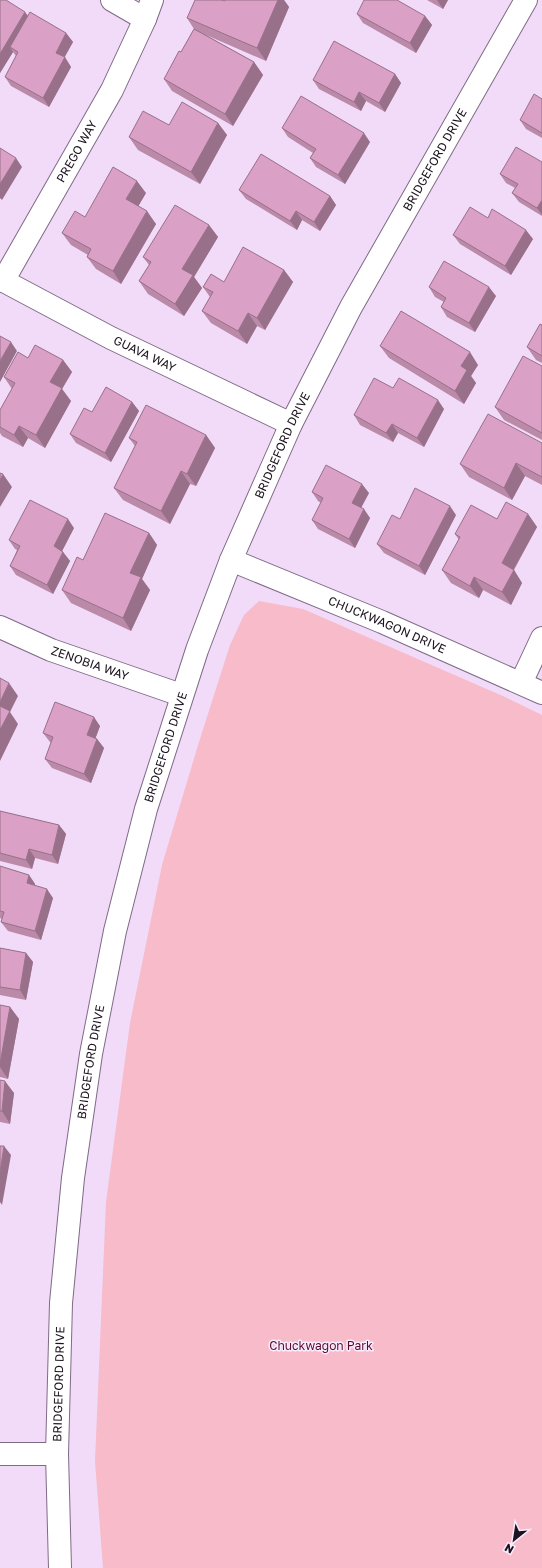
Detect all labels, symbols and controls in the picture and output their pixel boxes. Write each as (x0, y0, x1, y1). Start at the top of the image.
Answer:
street label: BRIDGEFORD DRIVE (399, 106, 470, 213)
street label: PREGO WAY (53, 117, 100, 185)
street label: GUAVA WAY (111, 332, 179, 375)
street label: BRIDGEFORD DRIVE (251, 389, 313, 501)
street label: CHUCKWAGON DRIVE (326, 593, 448, 656)
street label: ZENOBIA WAY (49, 643, 131, 683)
street label: BRIDGEFORD DRIVE (141, 690, 190, 804)
street label: BRIDGEFORD DRIVE (74, 1004, 107, 1120)
street label: BRIDGEFORD DRIVE (49, 1326, 67, 1442)
park label: Chuckwagon Park (269, 1338, 373, 1353)
north arrow (494, 1520, 534, 1560)
text: N (502, 1541, 516, 1557)

